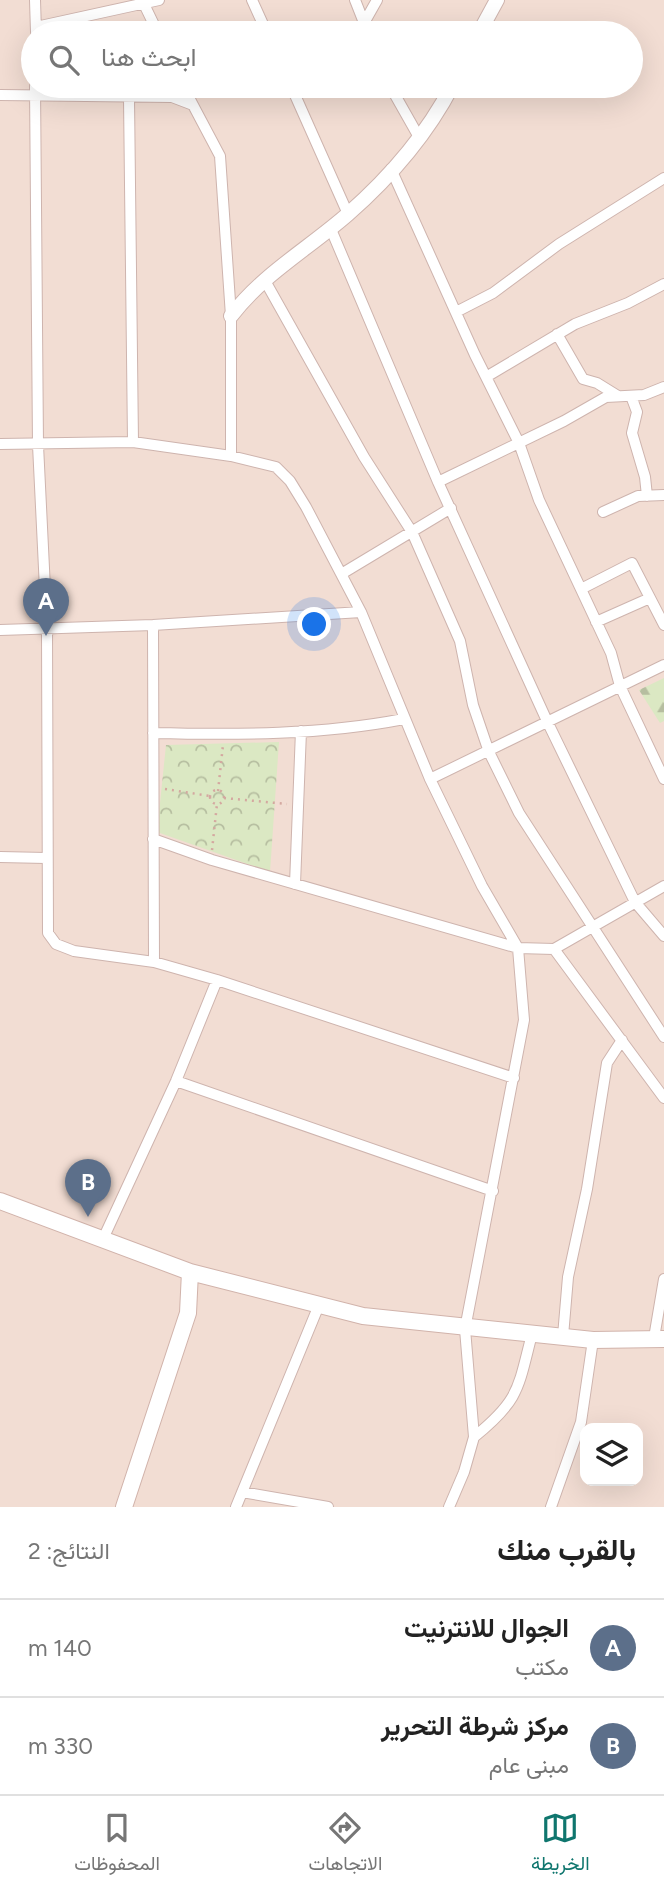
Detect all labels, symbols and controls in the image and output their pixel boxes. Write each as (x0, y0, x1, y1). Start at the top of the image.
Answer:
search box (21, 21, 643, 98)
icon: search (45, 41, 83, 79)
text: ابحث هنا (101, 41, 197, 73)
pin: A (23, 578, 69, 636)
your location (297, 607, 331, 641)
pin: B (65, 1159, 111, 1217)
map controls (580, 1423, 643, 1486)
button: layers (580, 1423, 643, 1486)
text: بالقرب منك (497, 1531, 636, 1568)
text: النتائج: 2 (28, 1537, 110, 1565)
text: الجوال للانترنيت (404, 1612, 569, 1644)
text: 140 m (28, 1634, 92, 1662)
text: A (605, 1634, 621, 1662)
text: مكتب (515, 1653, 569, 1681)
text: مركز شرطة التحرير (381, 1710, 569, 1742)
text: 330 m (28, 1732, 93, 1760)
text: B (606, 1732, 620, 1760)
text: مبنى عام (489, 1751, 569, 1779)
tab: المحفوظات (74, 1809, 160, 1880)
tab: الاتجاهات (309, 1809, 382, 1880)
tab: الخريطة (531, 1809, 590, 1880)

